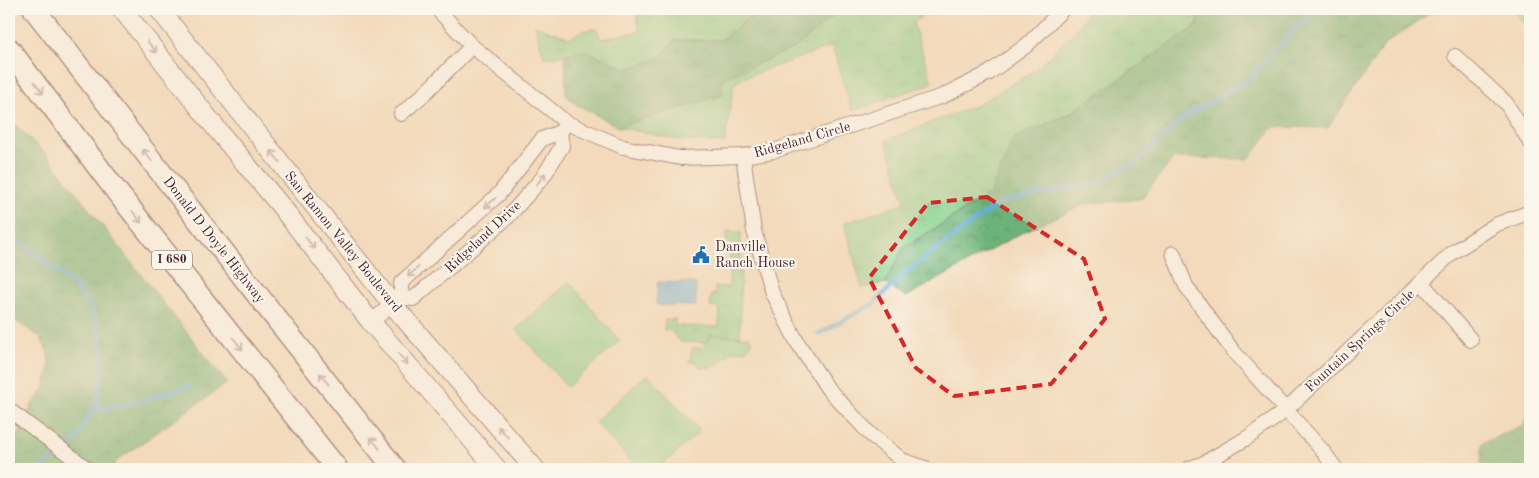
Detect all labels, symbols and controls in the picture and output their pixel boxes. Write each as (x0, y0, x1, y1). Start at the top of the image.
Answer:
one-way arrow (147, 40, 158, 53)
one-way arrow (33, 81, 44, 94)
street label: Ridgeland Circle (752, 120, 852, 160)
one-way arrow (142, 148, 152, 162)
one-way arrow (269, 150, 280, 163)
street label: San Ramon Valley Boulevard (282, 169, 404, 315)
one-way arrow (535, 172, 546, 185)
street label: Donald D Doyle Highway (160, 174, 268, 306)
one-way arrow (483, 197, 496, 208)
street label: Ridgeland Drive (442, 198, 524, 276)
one-way arrow (132, 210, 143, 223)
one-way arrow (304, 237, 315, 250)
place label: Danville Ranch House (715, 240, 795, 270)
public building icon: Danville Ranch House (691, 245, 711, 265)
road number: I 680 (152, 250, 192, 270)
one-way arrow (407, 266, 420, 277)
street label: Fountain Springs Circle (1303, 287, 1417, 395)
one-way arrow (233, 338, 244, 351)
one-way arrow (397, 352, 408, 365)
one-way arrow (318, 373, 329, 386)
one-way arrow (497, 426, 508, 439)
one-way arrow (369, 437, 380, 450)

